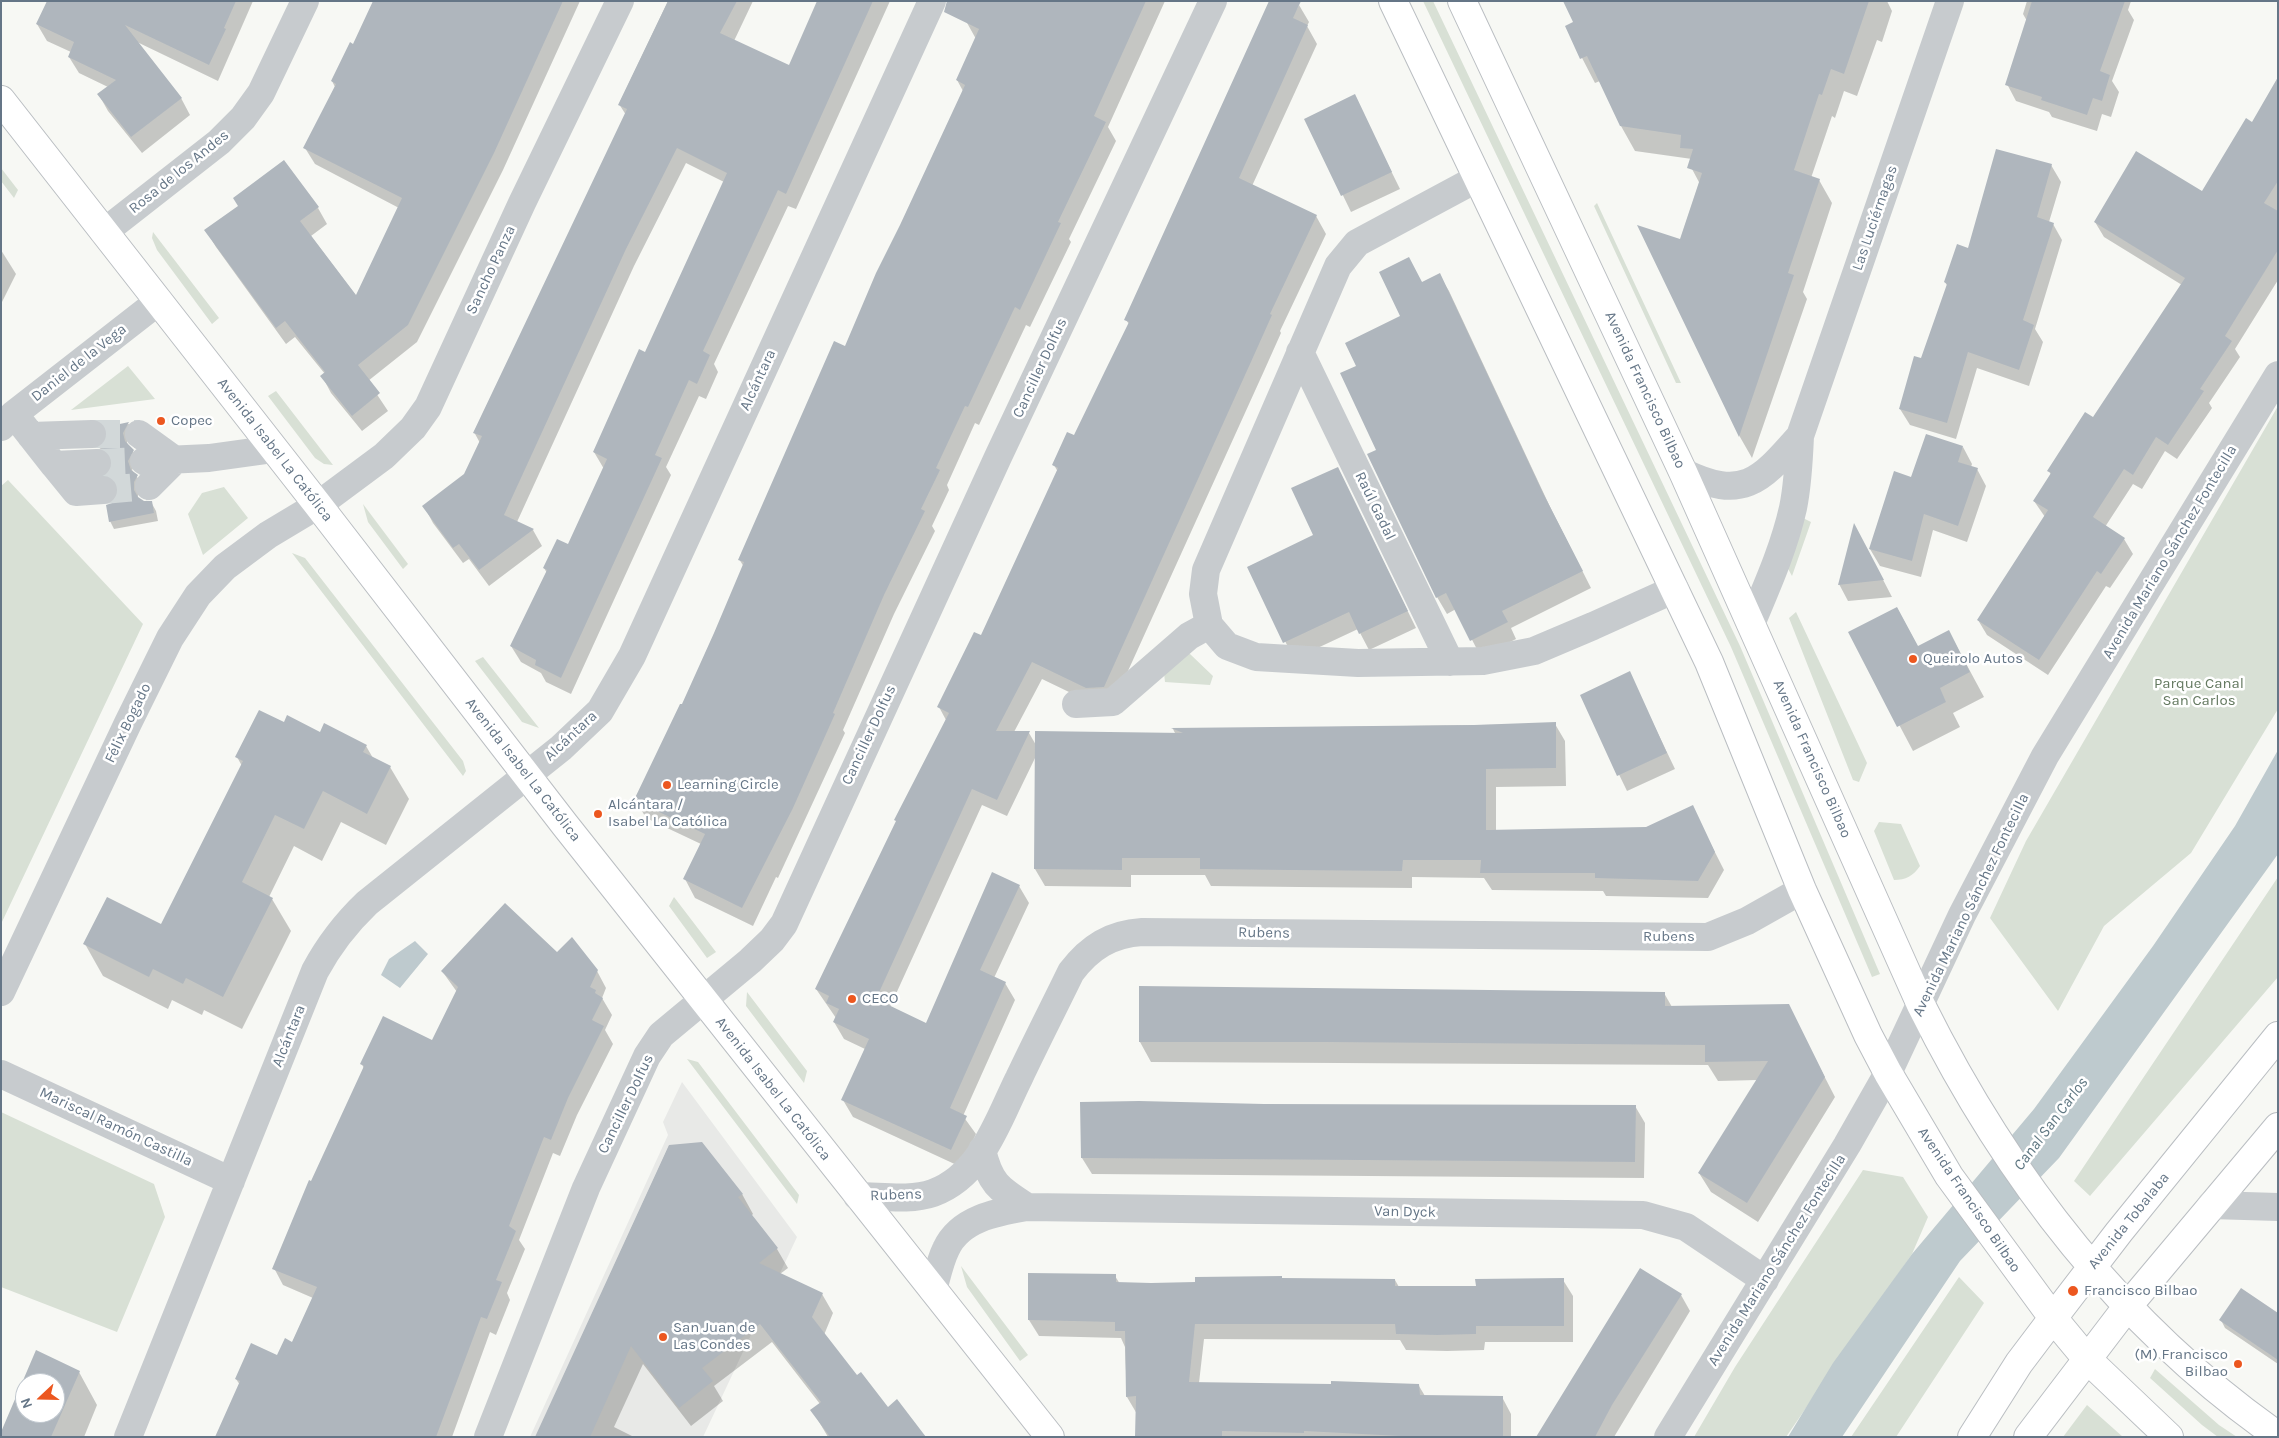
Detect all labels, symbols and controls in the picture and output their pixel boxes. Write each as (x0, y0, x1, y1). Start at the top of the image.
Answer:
street label: Rosa de los Andes (125, 126, 233, 218)
street label: Las Luciérnagas (1849, 163, 1901, 273)
street label: Sancho Panza (463, 223, 519, 317)
street label: Avenida Francisco Bilbao (1601, 309, 1689, 471)
street label: Canciller Dolfus (1009, 315, 1071, 421)
street label: Daniel de la Vega (28, 320, 130, 406)
street label: Alcántara (736, 347, 780, 413)
street label: Avenida Isabel La Católica (213, 375, 337, 525)
place label: Copec (171, 412, 213, 430)
marker: Copec (155, 415, 167, 427)
street label: Avenida Mariano Sánchez Fontecilla (2099, 442, 2241, 662)
street label: Raúl Gadal (1351, 469, 1399, 543)
place label: Queirolo Autos (1923, 650, 2023, 668)
marker: Queirolo Autos (1907, 653, 1919, 665)
park label: Parque Canal San Carlos (2154, 675, 2244, 710)
street label: Avenida Francisco Bilbao (1769, 677, 1855, 841)
street label: Félix Bogado (101, 680, 155, 766)
street label: Canciller Dolfus (838, 682, 900, 788)
street label: Avenida Isabel La Católica (461, 695, 585, 845)
street label: Alcántara (541, 707, 601, 765)
place label: Learning Circle (677, 776, 779, 794)
marker: Learning Circle (661, 779, 673, 791)
street label: Avenida Mariano Sánchez Fontecilla (1909, 790, 2033, 1020)
place label: Alcántara / Isabel La Católica (608, 796, 727, 831)
marker: Alcántara / Isabel La Católica (592, 808, 604, 820)
street label: Rubens (1238, 924, 1290, 942)
street label: Rubens (1643, 928, 1695, 946)
place label: CECO (862, 990, 899, 1008)
marker: CECO (846, 993, 858, 1005)
street label: Alcántara (268, 1002, 310, 1070)
street label: Avenida Isabel La Católica (711, 1014, 835, 1164)
street label: Canciller Dolfus (594, 1051, 658, 1157)
water label: Canal San Carlos (2010, 1074, 2092, 1174)
street label: Mariscal Ramón Castilla (37, 1084, 195, 1170)
street label: Avenida Francisco Bilbao (1914, 1124, 2024, 1276)
street label: Avenida Mariano Sánchez Fontecilla (1704, 1151, 1850, 1369)
street label: Avenida Tobalaba (2085, 1169, 2173, 1273)
street label: Rubens (870, 1185, 922, 1205)
street label: Van Dyck (1374, 1202, 1436, 1222)
place label: Francisco Bilbao (2084, 1282, 2198, 1300)
marker: Francisco Bilbao (2066, 1284, 2080, 1298)
place label: San Juan de Las Condes (673, 1319, 756, 1354)
marker: San Juan de Las Condes (657, 1331, 669, 1343)
place label: (M) Francisco Bilbao (2134, 1346, 2228, 1381)
marker: (M) Francisco Bilbao (2232, 1358, 2244, 1370)
north arrow (15, 1373, 65, 1423)
text: N (17, 1395, 36, 1411)

